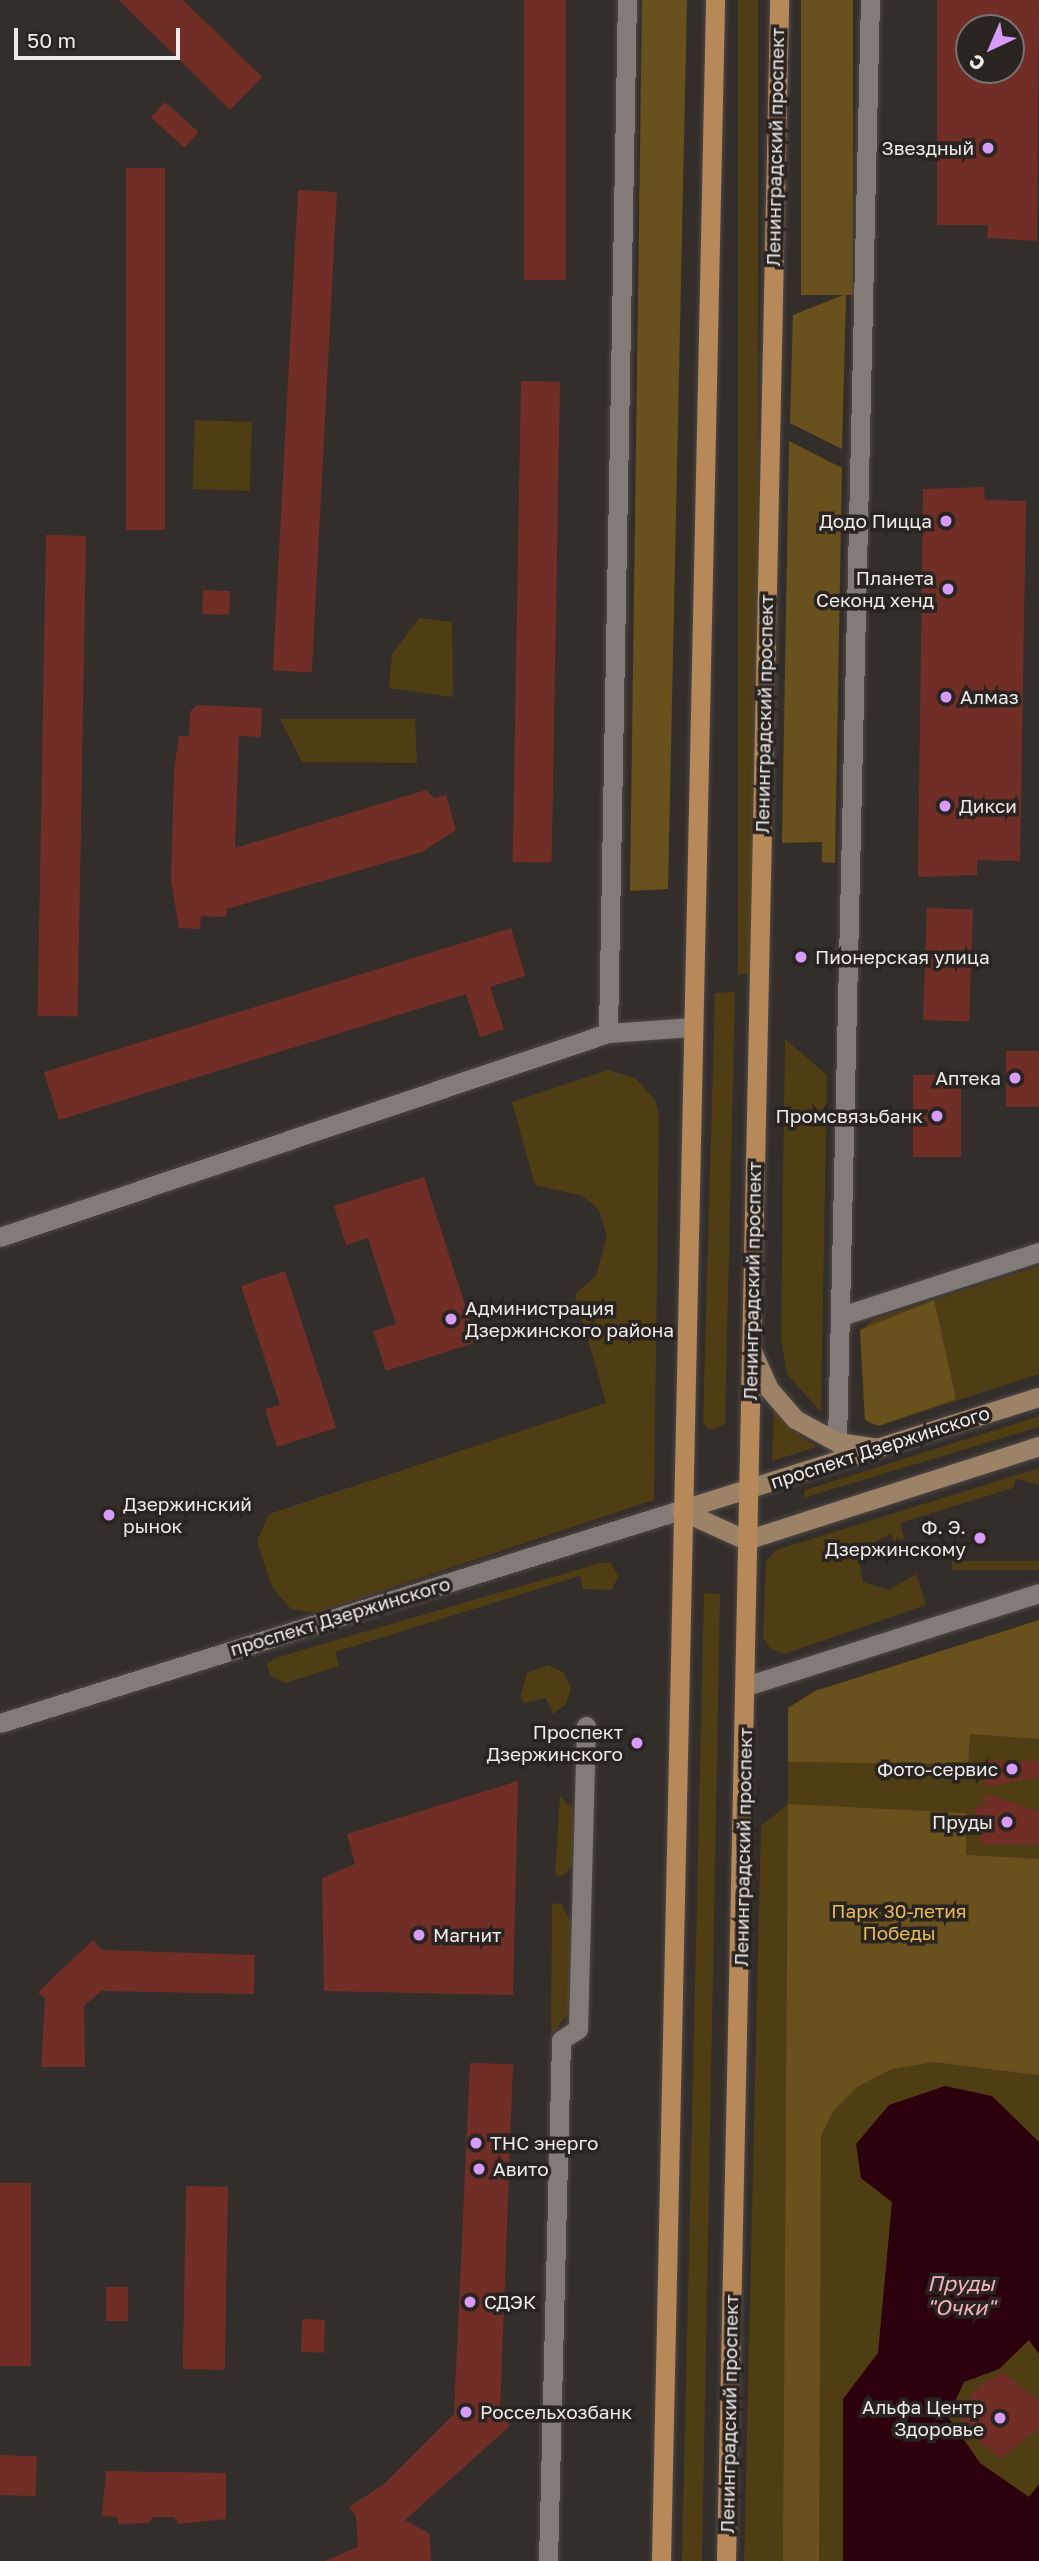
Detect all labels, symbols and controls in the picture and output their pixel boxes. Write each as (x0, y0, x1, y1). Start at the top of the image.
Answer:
scale bar (18, 14, 184, 58)
north arrow (955, 14, 1025, 84)
text: 50 m (27, 27, 76, 53)
street label: Ленинградский проспект (762, 27, 788, 267)
text: С (964, 50, 989, 76)
place label: Звездный (882, 137, 974, 159)
marker: Звездный (980, 140, 996, 156)
place label: Додо Пицца (819, 510, 932, 532)
marker: Додо Пицца (938, 513, 954, 529)
place label: Планета Секонд хенд (816, 567, 934, 611)
marker: Планета Секонд хенд (940, 581, 956, 597)
street label: Ленинградский проспект (751, 594, 777, 834)
place label: Алмаз (960, 686, 1019, 708)
marker: Алмаз (938, 689, 954, 705)
place label: Дикси (959, 795, 1017, 817)
marker: Дикси (937, 798, 953, 814)
place label: Пионерская улица (815, 946, 990, 968)
marker: Пионерская улица (793, 949, 809, 965)
place label: Аптека (935, 1067, 1001, 1089)
marker: Аптека (1007, 1070, 1023, 1086)
place label: Промсвязьбанк (776, 1105, 923, 1127)
marker: Промсвязьбанк (929, 1108, 945, 1124)
street label: Ленинградский проспект (739, 1161, 765, 1401)
place label: Администрация Дзержинского района (465, 1297, 674, 1341)
marker: Администрация Дзержинского района (443, 1311, 459, 1327)
street label: проспект Дзержинского (768, 1401, 992, 1493)
place label: Дзержинский рынок (123, 1493, 252, 1537)
marker: Дзержинский рынок (101, 1507, 117, 1523)
place label: Ф. Э. Дзержинскому (825, 1516, 966, 1560)
marker: Ф. Э. Дзержинскому (972, 1530, 988, 1546)
street label: проспект Дзержинского (227, 1572, 453, 1660)
place label: Проспект Дзержинского (486, 1721, 623, 1765)
street label: Ленинградский проспект (730, 1727, 756, 1967)
marker: Проспект Дзержинского (629, 1735, 645, 1751)
place label: Фото-сервис (877, 1758, 998, 1780)
marker: Фото-сервис (1004, 1761, 1020, 1777)
place label: Пруды (932, 1811, 993, 1833)
marker: Пруды (999, 1814, 1015, 1830)
park label: Парк 30-летия Победы (831, 1900, 967, 1944)
place label: Магнит (433, 1924, 501, 1946)
marker: Магнит (411, 1927, 427, 1943)
place label: ТНС энерго (490, 2132, 598, 2154)
marker: ТНС энерго (468, 2135, 484, 2151)
place label: Авито (493, 2158, 549, 2180)
marker: Авито (471, 2161, 487, 2177)
water label: Пруды "Очки" (927, 2270, 995, 2320)
place label: СДЭК (484, 2291, 536, 2313)
marker: СДЭК (462, 2294, 478, 2310)
street label: Ленинградский проспект (716, 2294, 742, 2534)
place label: Альфа Центр Здоровье (862, 2396, 984, 2440)
place label: Россельхозбанк (480, 2401, 632, 2423)
marker: Россельхозбанк (458, 2404, 474, 2420)
marker: Альфа Центр Здоровье (990, 2408, 1010, 2428)

